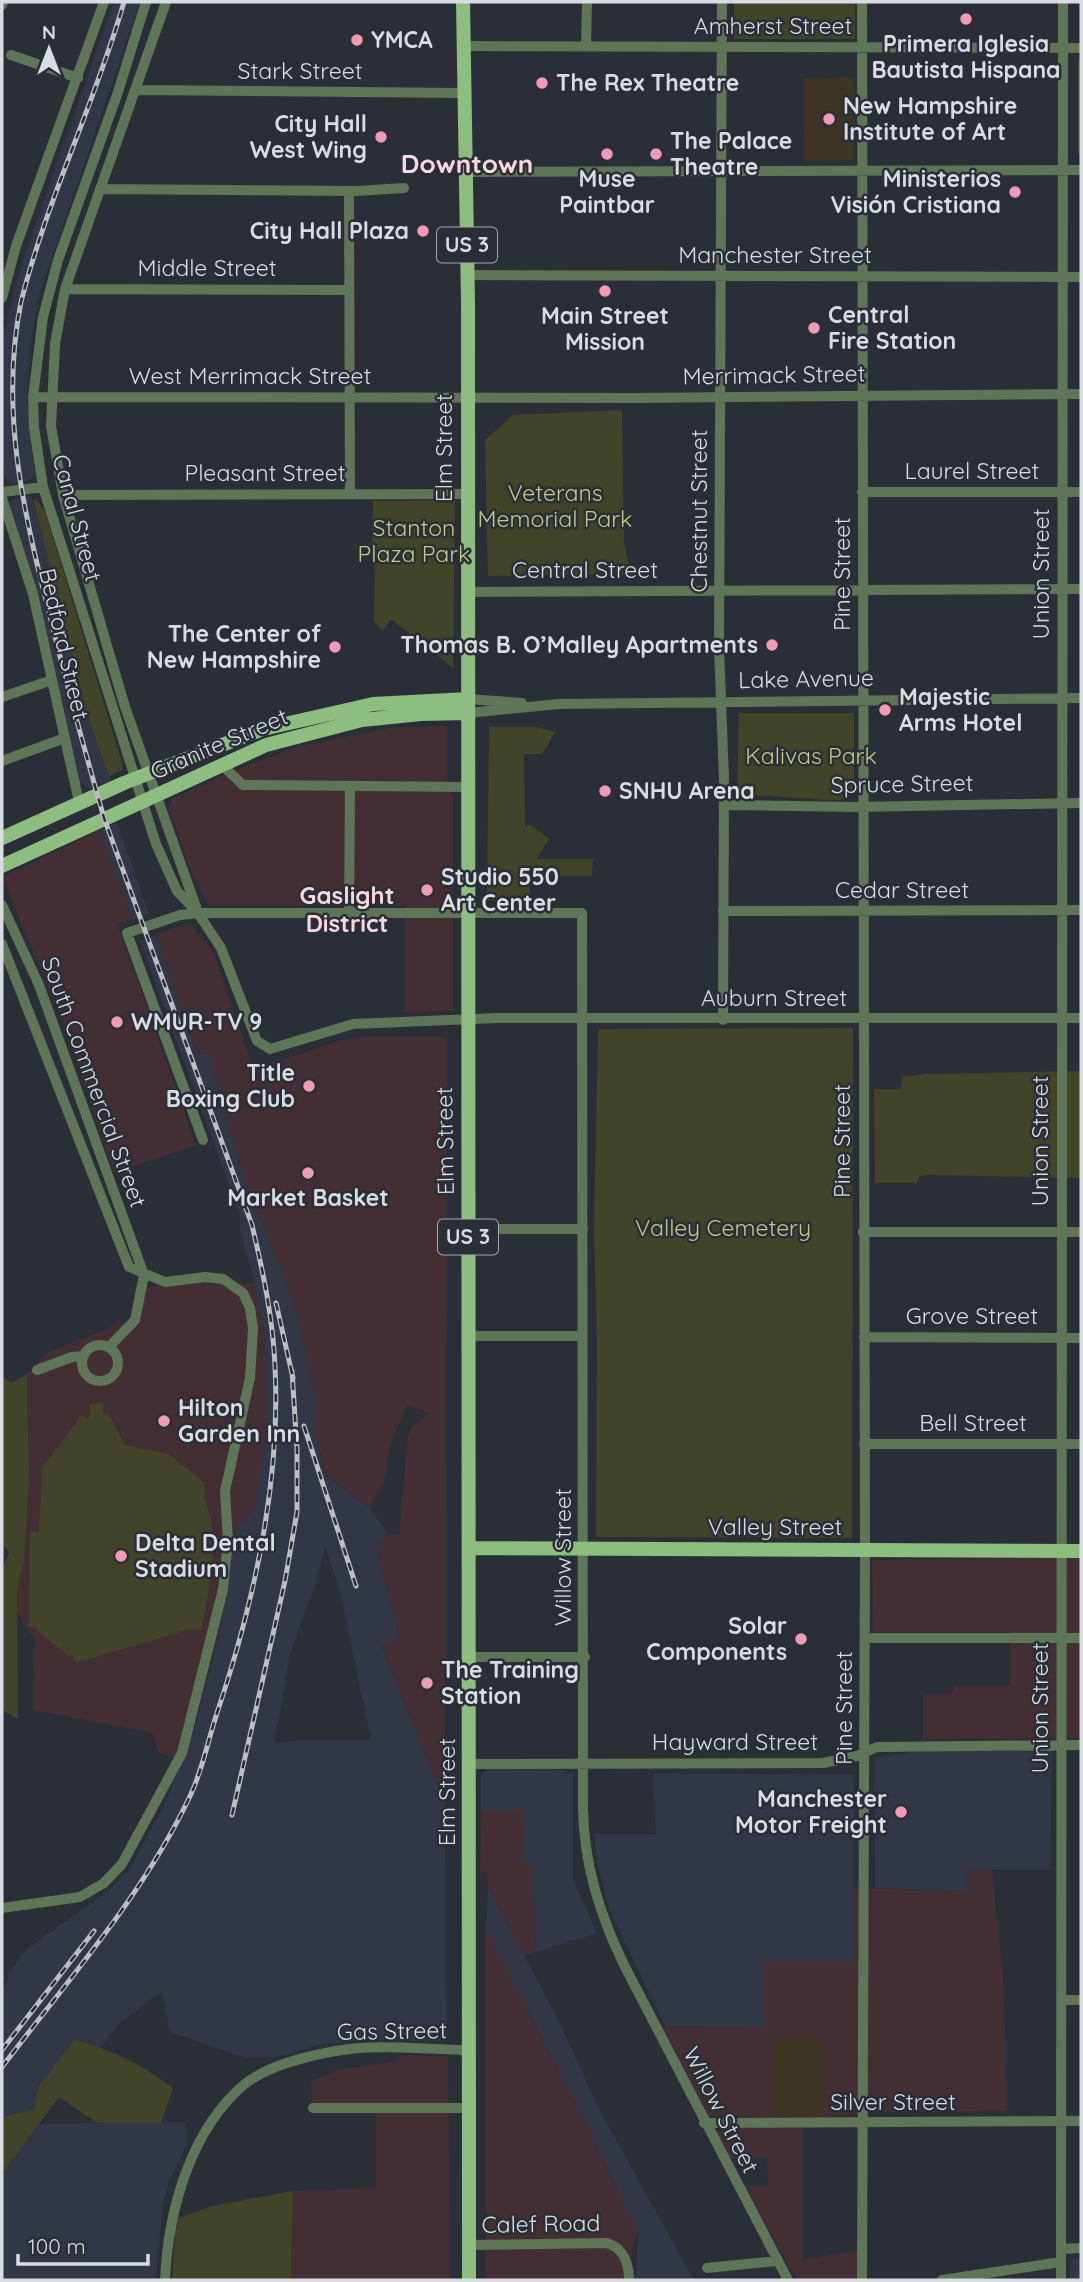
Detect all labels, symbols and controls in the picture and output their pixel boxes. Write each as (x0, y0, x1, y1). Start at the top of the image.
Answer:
street label: Amherst Street (694, 11, 852, 40)
marker: Primera Iglesia Bautista Hispana (958, 11, 974, 27)
north arrow (14, 14, 84, 84)
text: N (42, 20, 56, 44)
place label: YMCA (371, 25, 433, 54)
place label: Primera Iglesia Bautista Hispana (871, 29, 1061, 84)
marker: YMCA (349, 32, 365, 48)
street label: Stark Street (238, 56, 363, 85)
place label: The Rex Theatre (556, 68, 739, 97)
marker: The Rex Theatre (534, 75, 550, 91)
place label: New Hampshire Institute of Art (843, 91, 1017, 146)
place label: City Hall West Wing (250, 109, 367, 164)
marker: New Hampshire Institute of Art (821, 111, 837, 127)
place label: The Palace Theatre (670, 126, 792, 181)
marker: City Hall West Wing (373, 129, 389, 145)
marker: Muse Paintbar (599, 146, 615, 162)
marker: The Palace Theatre (648, 146, 664, 162)
district label: Downtown (401, 147, 533, 180)
place label: Muse Paintbar (559, 164, 655, 219)
place label: Ministerios Visión Cristiana (831, 164, 1001, 219)
marker: Ministerios Visión Cristiana (1007, 184, 1023, 200)
place label: City Hall Plaza (250, 216, 409, 245)
marker: City Hall Plaza (415, 223, 431, 239)
road number: US 3 (437, 228, 497, 262)
street label: Manchester Street (678, 240, 872, 269)
street label: Middle Street (137, 253, 277, 282)
marker: Main Street Mission (597, 283, 613, 299)
place label: Central Fire Station (828, 300, 956, 355)
place label: Main Street Mission (541, 301, 669, 356)
marker: Central Fire Station (806, 320, 822, 336)
street label: Merrimack Street (682, 358, 866, 391)
street label: West Merrimack Street (129, 361, 372, 390)
street label: Elm Street (429, 394, 458, 502)
street label: Chestnut Street (684, 429, 713, 592)
street label: Canal Street (47, 451, 108, 585)
street label: Laurel Street (905, 456, 1040, 485)
street label: Pleasant Street (185, 458, 346, 487)
park label: Veterans Memorial Park (478, 478, 632, 533)
street label: Union Street (1026, 508, 1055, 639)
park label: Stanton Plaza Park (358, 513, 470, 568)
street label: Pine Street (827, 517, 856, 631)
street label: Central Street (512, 555, 658, 584)
street label: Bedford Street (33, 565, 96, 723)
place label: The Center of New Hampshire (147, 619, 321, 674)
place label: Thomas B. O’Malley Apartments (400, 630, 758, 659)
marker: Thomas B. O’Malley Apartments (764, 637, 780, 653)
marker: The Center of New Hampshire (327, 639, 343, 655)
street label: Lake Avenue (738, 663, 874, 694)
place label: Majestic Arms Hotel (899, 682, 1022, 737)
street label: Granite Street (146, 701, 292, 786)
marker: Majestic Arms Hotel (877, 702, 893, 718)
park label: Kalivas Park (745, 741, 877, 770)
street label: Spruce Street (830, 768, 974, 799)
place label: SNHU Arena (619, 776, 755, 805)
marker: SNHU Arena (597, 783, 613, 799)
place label: Studio 550 Art Center (441, 862, 559, 917)
street label: Cedar Street (835, 875, 969, 904)
district label: Gaslight District (299, 880, 395, 938)
marker: Studio 550 Art Center (419, 882, 435, 898)
street label: South Commercial Street (36, 953, 153, 1211)
street label: Auburn Street (701, 983, 847, 1012)
place label: WMUR-TV 9 (131, 1007, 262, 1036)
marker: WMUR-TV 9 (109, 1014, 125, 1030)
place label: Title Boxing Club (166, 1058, 295, 1113)
street label: Union Street (1025, 1075, 1054, 1206)
marker: Title Boxing Club (301, 1078, 317, 1094)
street label: Pine Street (827, 1084, 856, 1198)
street label: Elm Street (429, 1086, 460, 1195)
marker: Market Basket (300, 1165, 316, 1181)
place label: Market Basket (227, 1183, 389, 1212)
park label: Valley Cemetery (635, 1213, 811, 1242)
road number: US 3 (438, 1220, 498, 1254)
street label: Grove Street (906, 1301, 1038, 1330)
place label: Hilton Garden Inn (178, 1393, 300, 1448)
street label: Bell Street (919, 1408, 1027, 1437)
marker: Hilton Garden Inn (156, 1413, 172, 1429)
street label: Willow Street (548, 1488, 577, 1626)
street label: Valley Street (708, 1512, 842, 1541)
place label: Delta Dental Stadium (135, 1528, 276, 1583)
marker: Delta Dental Stadium (113, 1548, 129, 1564)
place label: Solar Components (646, 1611, 787, 1666)
marker: Solar Components (793, 1631, 809, 1647)
street label: Union Street (1025, 1642, 1054, 1773)
street label: Pine Street (829, 1651, 858, 1765)
place label: The Training Station (441, 1655, 579, 1710)
marker: The Training Station (419, 1675, 435, 1691)
street label: Hayward Street (652, 1727, 818, 1756)
street label: Elm Street (432, 1738, 461, 1846)
place label: Manchester Motor Freight (735, 1784, 887, 1839)
marker: Manchester Motor Freight (893, 1804, 909, 1820)
street label: Gas Street (337, 2015, 448, 2046)
street label: Willow Street (677, 2042, 766, 2178)
street label: Silver Street (830, 2087, 956, 2116)
street label: Calef Road (481, 2208, 601, 2239)
scale bar (18, 2222, 147, 2266)
text: 100 m (28, 2233, 86, 2259)

